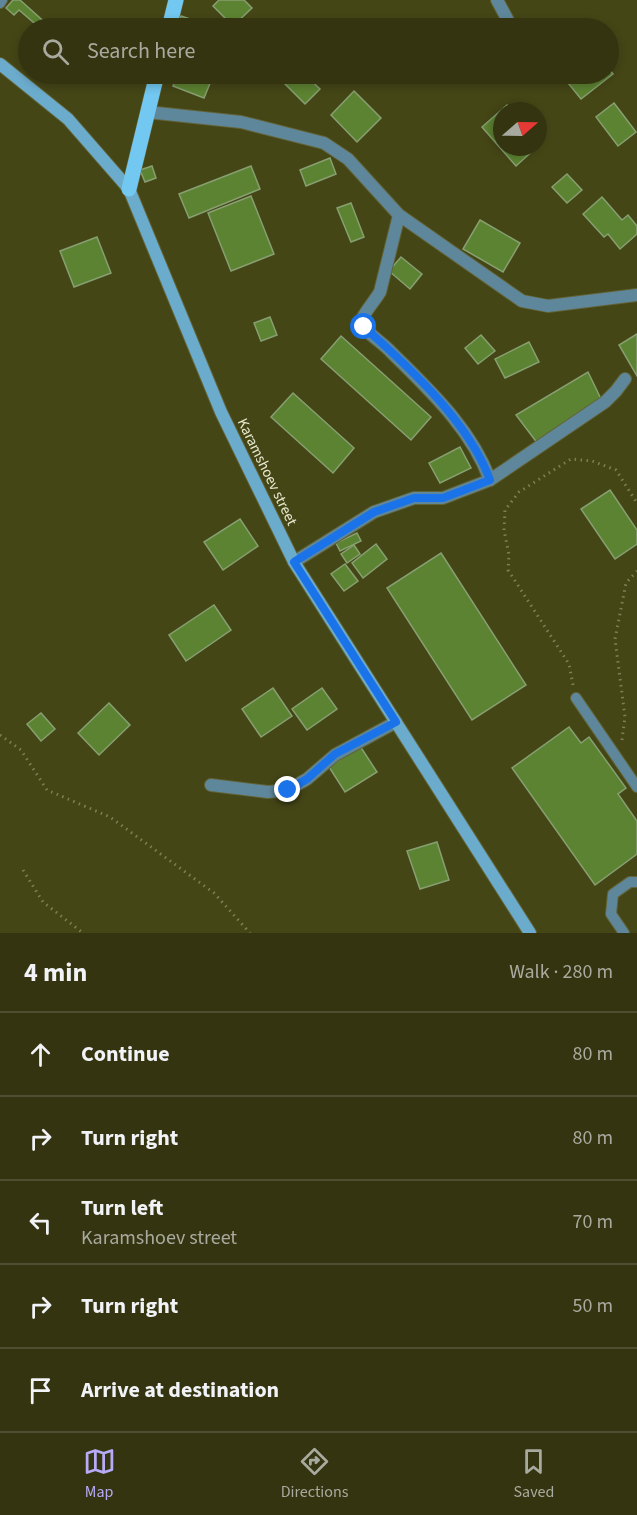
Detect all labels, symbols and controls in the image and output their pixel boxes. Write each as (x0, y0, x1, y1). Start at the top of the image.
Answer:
search box (18, 18, 619, 84)
icon: search (39, 35, 72, 68)
text: Search here (87, 35, 195, 67)
north arrow (493, 102, 547, 156)
route start (350, 313, 376, 339)
street label: Karamshoev street (232, 415, 302, 529)
route end (274, 776, 300, 802)
text: 4 min (24, 954, 87, 991)
text: Walk · 280 m (509, 958, 613, 986)
icon: ahead (24, 1038, 57, 1071)
text: Continue (81, 1038, 170, 1070)
text: 80 m (573, 1040, 613, 1068)
icon: right (24, 1122, 57, 1155)
text: Turn right (81, 1122, 178, 1154)
text: 80 m (573, 1124, 613, 1152)
text: Turn left (81, 1192, 163, 1224)
icon: left (24, 1206, 57, 1239)
text: 70 m (573, 1208, 613, 1236)
text: Karamshoev street (81, 1224, 237, 1252)
icon: right (24, 1290, 57, 1323)
text: Turn right (81, 1290, 178, 1322)
text: 50 m (573, 1292, 613, 1320)
icon: arrive (24, 1374, 57, 1407)
text: Arrive at destination (81, 1374, 279, 1406)
tab: Map (83, 1445, 116, 1503)
tab: Directions (281, 1445, 348, 1503)
tab: Saved (514, 1445, 554, 1503)

